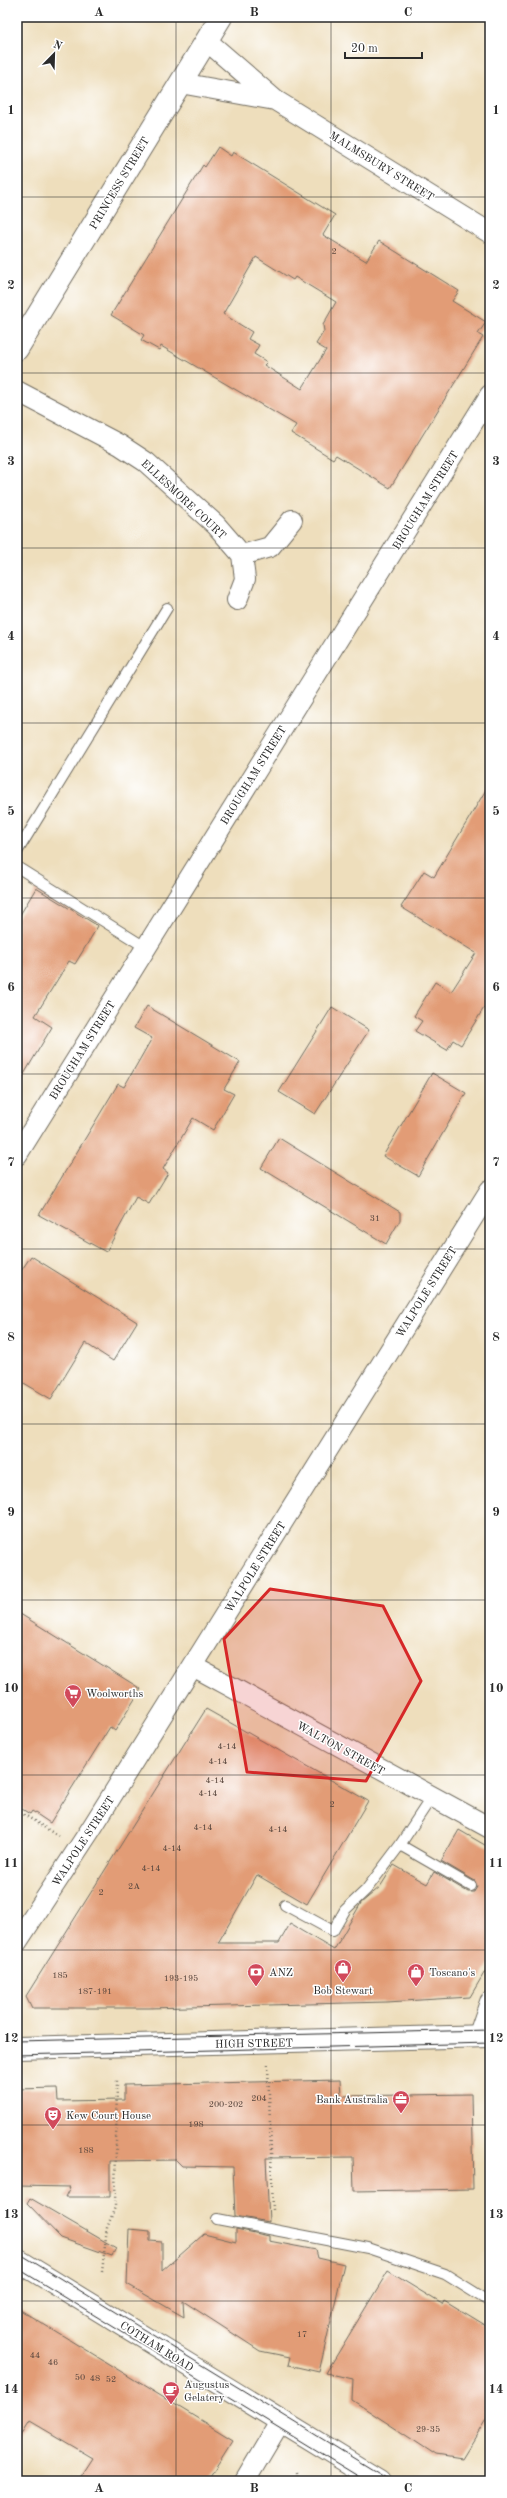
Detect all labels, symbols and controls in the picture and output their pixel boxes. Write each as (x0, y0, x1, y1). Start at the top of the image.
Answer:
text: A (94, 6, 104, 19)
text: B (249, 6, 259, 19)
text: C (404, 6, 412, 19)
north arrow (34, 34, 74, 74)
scale bar (345, 34, 422, 60)
text: N (51, 39, 64, 53)
text: 20 m (351, 43, 378, 55)
text: 1 (7, 104, 15, 117)
text: 1 (492, 104, 500, 117)
street label: MALMSBURY STREET (327, 131, 436, 204)
street label: PRINCESS STREET (88, 136, 152, 232)
house number: 2 (331, 247, 337, 256)
text: 2 (7, 279, 15, 292)
text: 2 (492, 279, 500, 292)
street label: BROUGHAM STREET (391, 449, 461, 552)
text: 3 (7, 455, 15, 468)
text: 3 (492, 455, 500, 468)
street label: ELLESMORE COURT (139, 458, 228, 542)
text: 4 (7, 630, 15, 643)
text: 4 (492, 630, 500, 643)
street label: BROUGHAM STREET (219, 724, 289, 827)
text: 5 (7, 805, 15, 818)
text: 5 (492, 805, 500, 818)
text: 6 (7, 981, 15, 994)
text: 6 (492, 981, 500, 994)
street label: BROUGHAM STREET (48, 999, 118, 1102)
text: 7 (7, 1156, 15, 1169)
text: 7 (492, 1156, 500, 1169)
house number: 31 (370, 1214, 380, 1223)
street label: WALPOLE STREET (395, 1245, 460, 1340)
text: 8 (7, 1331, 15, 1344)
text: 8 (492, 1331, 500, 1344)
text: 9 (7, 1506, 15, 1519)
text: 9 (492, 1506, 500, 1519)
street label: WALPOLE STREET (224, 1520, 289, 1615)
text: 10 (3, 1682, 19, 1695)
text: 10 (488, 1682, 504, 1695)
supermarket icon: Woolworths (63, 1683, 83, 1708)
place label: Woolworths (86, 1689, 143, 1700)
street label: WALTON STREET (294, 1721, 386, 1778)
house number: 4-14 (218, 1742, 237, 1751)
house number: 4-14 (209, 1757, 228, 1766)
house number: 4-14 (206, 1776, 225, 1785)
house number: 4-14 (199, 1789, 218, 1798)
street label: WALPOLE STREET (51, 1795, 117, 1889)
house number: 2 (329, 1800, 335, 1809)
house number: 4-14 (194, 1823, 213, 1832)
house number: 4-14 (269, 1825, 288, 1834)
house number: 4-14 (163, 1844, 182, 1853)
text: 11 (3, 1857, 19, 1870)
text: 11 (488, 1857, 504, 1870)
house number: 4-14 (142, 1864, 161, 1873)
house number: 2A (128, 1882, 140, 1891)
house number: 2 (98, 1888, 104, 1897)
shop icon: Bob Stewart (333, 1958, 353, 1983)
bank icon: ANZ (246, 1962, 266, 1987)
shop icon: Toscano's (406, 1962, 426, 1987)
place label: ANZ (269, 1968, 293, 1979)
place label: Toscano's (429, 1968, 476, 1979)
house number: 185 (52, 1971, 68, 1980)
house number: 193-195 (164, 1974, 198, 1983)
place label: Bob Stewart (313, 1986, 373, 1997)
house number: 187-191 (78, 1987, 112, 1996)
text: 12 (3, 2032, 19, 2045)
text: 12 (488, 2032, 504, 2045)
street label: HIGH STREET (215, 2038, 293, 2051)
office icon: Bank Australia (391, 2089, 411, 2114)
house number: 204 (251, 2094, 267, 2103)
place label: Bank Australia (316, 2095, 389, 2106)
house number: 200-202 (209, 2100, 243, 2109)
theatre icon: Kew Court House (43, 2105, 63, 2130)
place label: Kew Court House (66, 2111, 151, 2122)
house number: 198 (188, 2120, 204, 2129)
house number: 188 (78, 2146, 94, 2155)
text: 13 (3, 2208, 19, 2221)
text: 13 (488, 2208, 504, 2221)
street label: COTHAM ROAD (118, 2320, 195, 2374)
house number: 17 (297, 2330, 307, 2339)
house number: 44 (30, 2351, 40, 2360)
house number: 46 (48, 2358, 58, 2367)
house number: 50 (75, 2373, 85, 2382)
house number: 48 (90, 2374, 100, 2383)
house number: 52 (106, 2375, 116, 2384)
cafe icon: Augustus Gelatery (161, 2380, 181, 2405)
place label: Augustus Gelatery (184, 2380, 230, 2404)
text: 14 (3, 2383, 19, 2396)
text: 14 (488, 2383, 504, 2396)
house number: 29-35 (416, 2425, 440, 2434)
text: A (94, 2482, 104, 2495)
text: B (249, 2482, 259, 2495)
text: C (404, 2482, 412, 2495)

